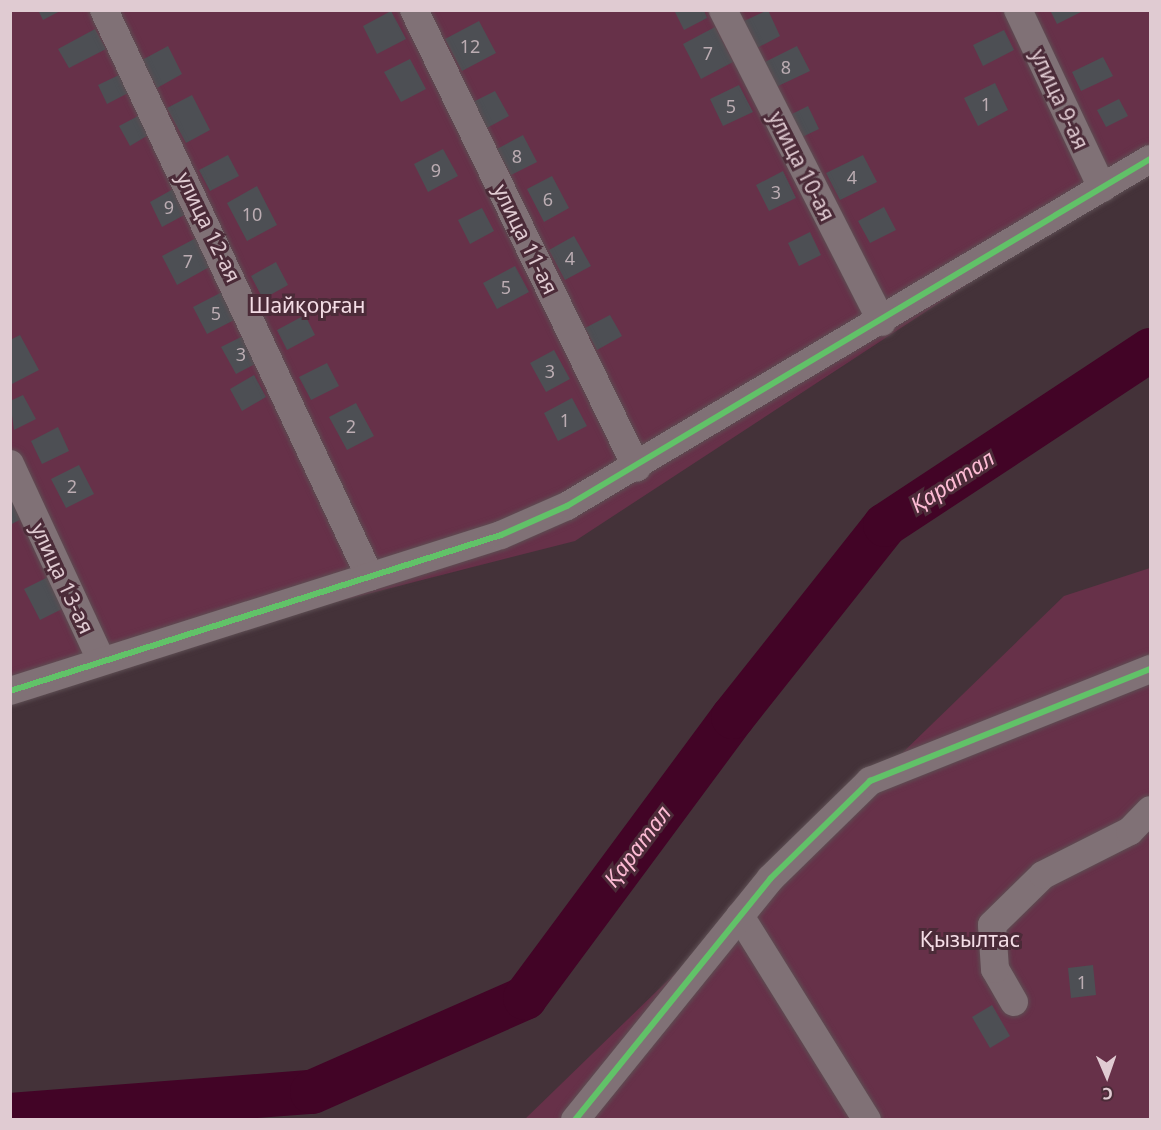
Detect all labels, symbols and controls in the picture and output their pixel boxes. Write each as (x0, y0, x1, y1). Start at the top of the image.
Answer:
house number: 12 (460, 35, 480, 57)
house number: 7 (703, 42, 713, 64)
street label: улица 9-ая (1026, 45, 1094, 153)
house number: 8 (781, 56, 791, 78)
house number: 1 (981, 93, 991, 115)
house number: 5 (726, 95, 736, 117)
street label: улица 10-ая (764, 107, 840, 225)
house number: 8 (512, 145, 522, 167)
house number: 9 (431, 159, 441, 181)
house number: 4 (847, 166, 857, 188)
street label: улица 12-ая (171, 168, 247, 286)
street label: улица 11-ая (488, 180, 564, 298)
house number: 3 (771, 181, 781, 203)
house number: 6 (543, 188, 553, 210)
house number: 9 (164, 196, 174, 218)
house number: 10 (242, 203, 262, 225)
house number: 4 (565, 247, 575, 269)
house number: 7 (183, 250, 193, 272)
house number: 5 (501, 276, 511, 298)
park label: Шайқорған (249, 292, 365, 318)
house number: 5 (211, 302, 221, 324)
house number: 3 (236, 343, 246, 365)
house number: 3 (545, 360, 555, 382)
house number: 1 (560, 409, 570, 431)
house number: 2 (346, 415, 356, 437)
water label: Қаратал (905, 444, 999, 518)
house number: 2 (67, 475, 77, 497)
street label: улица 13-ая (26, 518, 100, 638)
water label: Қаратал (598, 800, 676, 892)
park label: Қызылтас (920, 926, 1020, 952)
house number: 1 (1077, 971, 1087, 993)
north arrow (1077, 1046, 1137, 1106)
text: С (1102, 1083, 1113, 1105)

